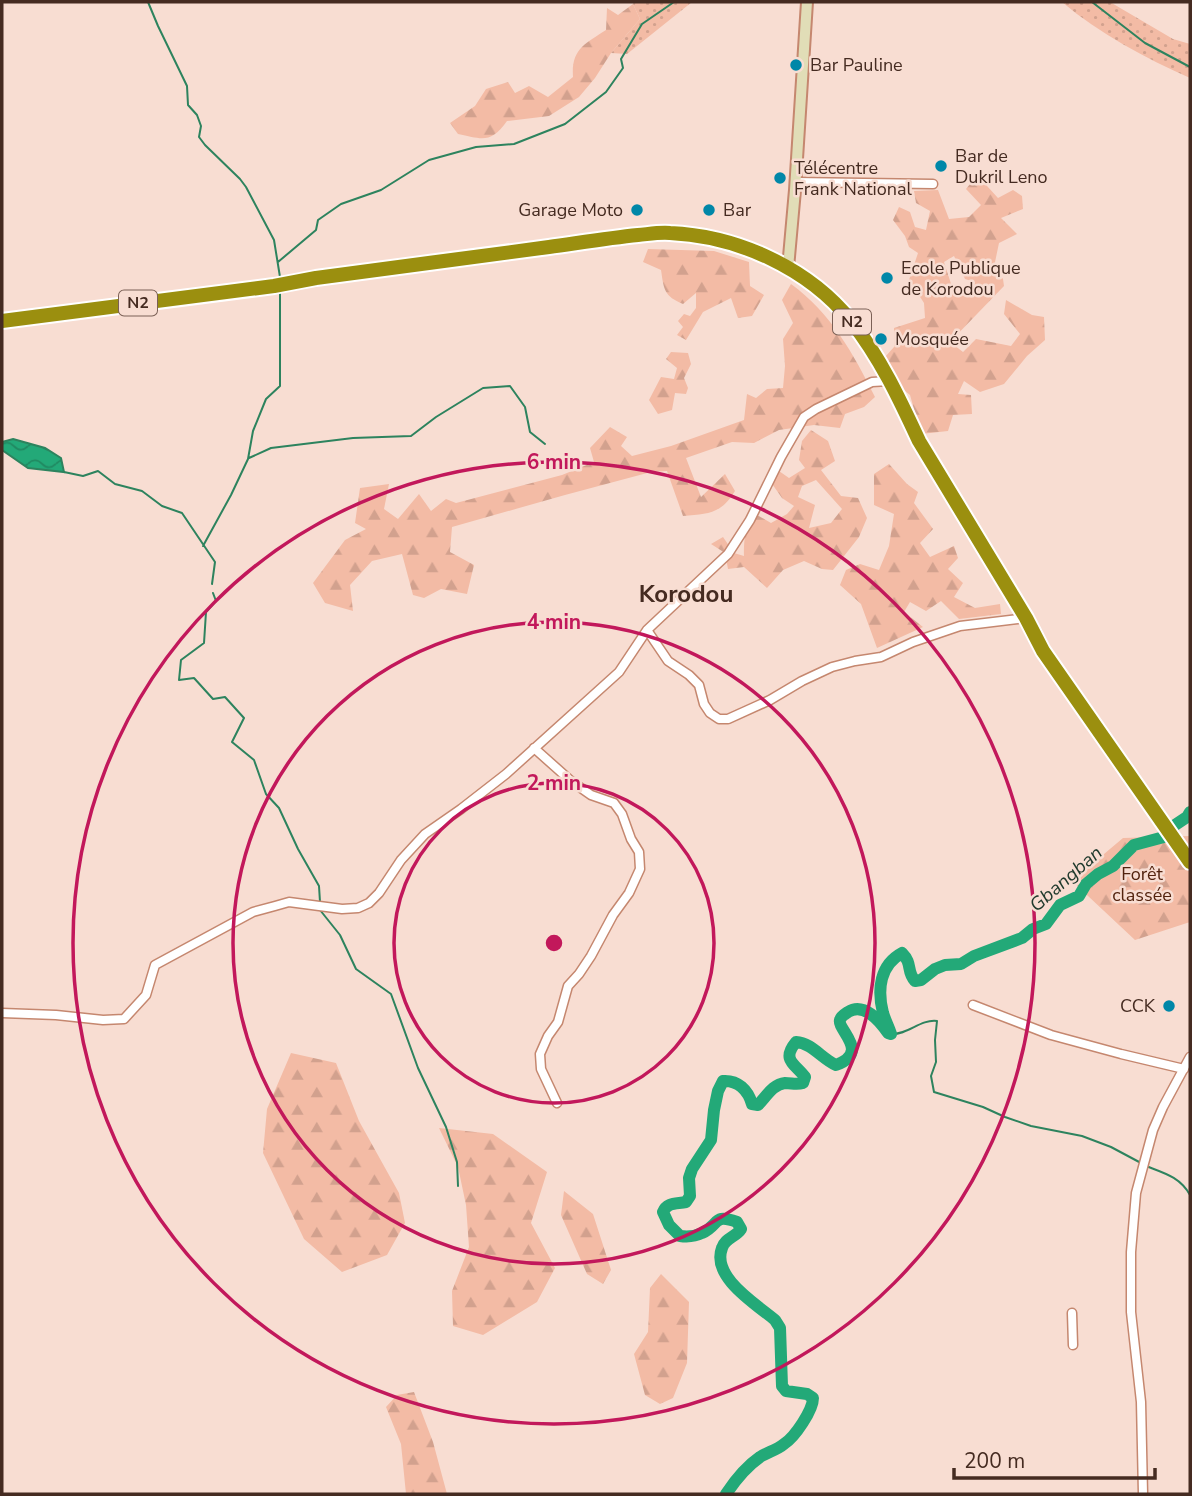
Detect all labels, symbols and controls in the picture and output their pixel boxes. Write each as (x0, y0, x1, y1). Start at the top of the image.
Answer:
place label: Bar Pauline (810, 53, 903, 77)
marker: Bar Pauline (788, 57, 804, 73)
place label: Bar de Dukril Leno (955, 144, 1048, 189)
place label: Télécentre Frank National (794, 156, 913, 201)
marker: Bar de Dukril Leno (933, 158, 949, 174)
marker: Télécentre Frank National (772, 170, 788, 186)
place label: Garage Moto (518, 198, 623, 222)
place label: Bar (723, 198, 752, 222)
marker: Garage Moto (629, 202, 645, 218)
marker: Bar (701, 202, 717, 218)
place label: Ecole Publique de Korodou (901, 256, 1021, 301)
marker: Ecole Publique de Korodou (879, 270, 895, 286)
road number: N2 (119, 290, 157, 316)
road number: N2 (833, 310, 871, 334)
place label: Mosquée (895, 327, 969, 351)
marker: Mosquée (873, 331, 889, 347)
text: 6 min (527, 448, 581, 476)
district label: Korodou (639, 578, 733, 610)
text: 4 min (527, 608, 581, 636)
text: 2 min (527, 769, 581, 797)
water label: Gbangban (1024, 840, 1108, 918)
park label: Forêt classée (1112, 862, 1172, 907)
centre of rings (542, 931, 566, 955)
place label: CCK (1120, 994, 1156, 1018)
marker: CCK (1161, 998, 1177, 1014)
scale bar (954, 1436, 1155, 1480)
text: 200 m (964, 1447, 1025, 1475)

